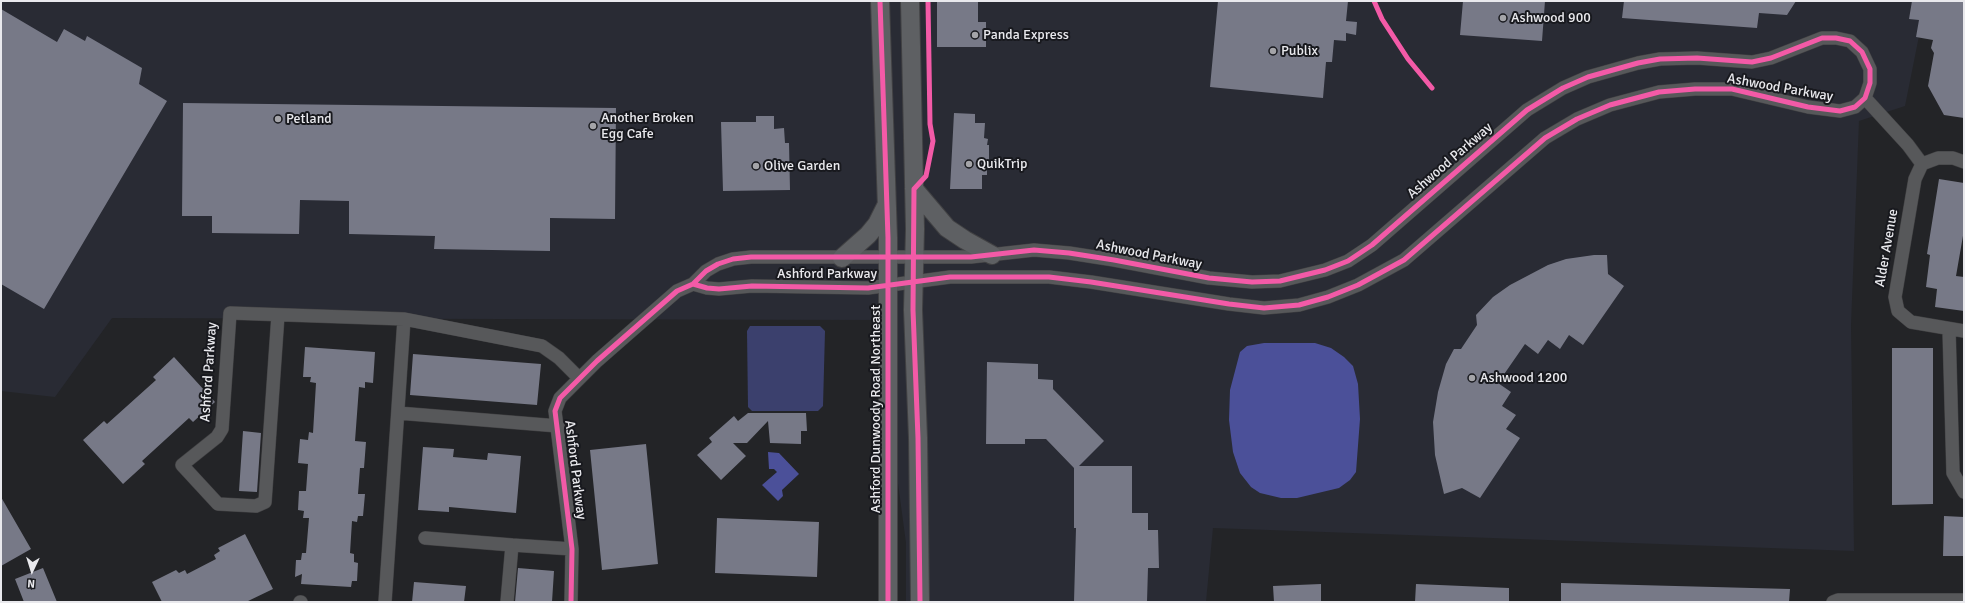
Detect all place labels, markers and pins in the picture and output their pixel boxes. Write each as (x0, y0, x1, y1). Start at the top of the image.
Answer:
place label: Ashwood 900 (1511, 10, 1591, 26)
marker: Ashwood 900 (1498, 13, 1508, 23)
place label: Panda Express (983, 27, 1069, 43)
marker: Panda Express (970, 30, 980, 40)
place label: Publix (1281, 43, 1318, 59)
marker: Publix (1268, 46, 1278, 56)
place label: Another Broken Egg Cafe (601, 110, 694, 142)
place label: Petland (286, 111, 332, 127)
marker: Petland (273, 114, 283, 124)
marker: Another Broken Egg Cafe (588, 121, 598, 131)
place label: QuikTrip (977, 156, 1027, 172)
place label: Olive Garden (764, 158, 840, 174)
marker: QuikTrip (964, 159, 974, 169)
marker: Olive Garden (751, 161, 761, 171)
place label: Ashwood 1200 (1480, 370, 1567, 386)
marker: Ashwood 1200 (1467, 373, 1477, 383)

